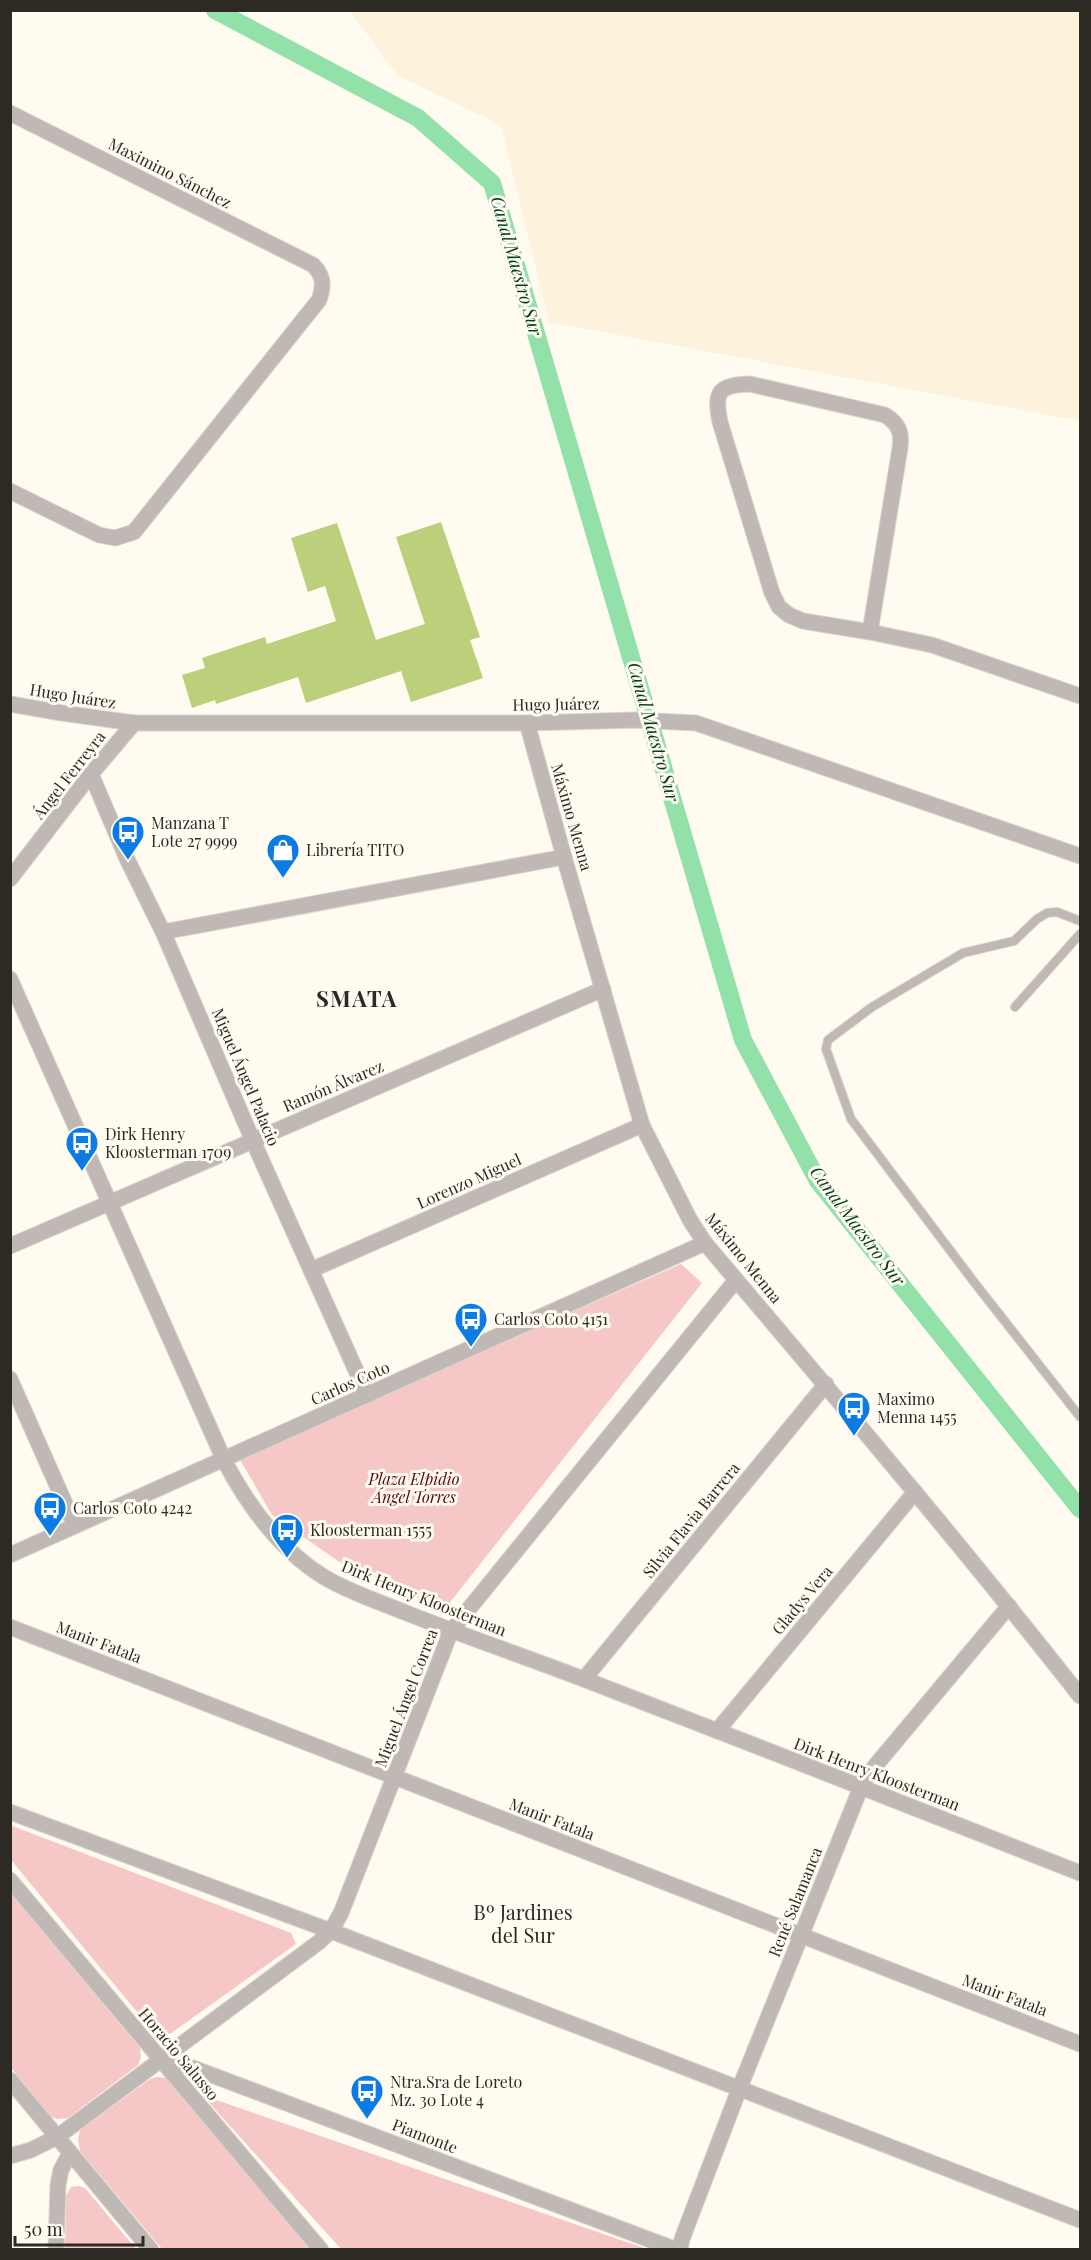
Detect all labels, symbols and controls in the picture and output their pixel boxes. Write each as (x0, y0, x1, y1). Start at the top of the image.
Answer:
street label: Maximino Sánchez (105, 133, 236, 213)
water label: Canal Maestro Sur (486, 193, 549, 339)
water label: Canal Maestro Sur (623, 659, 686, 805)
street label: Hugo Juárez (28, 678, 118, 713)
street label: Hugo Juárez (512, 692, 600, 715)
street label: Ángel Ferreyra (27, 726, 110, 824)
street label: Máximo Menna (547, 761, 598, 873)
place label: Manzana T Lote 27 9999 (151, 812, 237, 851)
bus stop icon: Manzana T Lote 27 9999 (110, 814, 146, 861)
shop icon: Librería TITO (265, 832, 301, 879)
place label: Librería TITO (306, 839, 404, 860)
district label: SMATA (316, 983, 398, 1013)
street label: Miguel Ángel Palacio (208, 1005, 285, 1149)
street label: Ramón Álvarez (279, 1055, 387, 1116)
place label: Dirk Henry Kloosterman 1709 (105, 1123, 231, 1162)
bus stop icon: Dirk Henry Kloosterman 1709 (64, 1125, 100, 1172)
street label: Lorenzo Miguel (413, 1148, 525, 1213)
water label: Canal Maestro Sur (805, 1161, 911, 1291)
street label: Máximo Menna (701, 1208, 787, 1307)
bus stop icon: Carlos Coto 4151 (453, 1301, 489, 1348)
place label: Carlos Coto 4151 (494, 1308, 608, 1329)
street label: Carlos Coto (307, 1356, 393, 1409)
place label: Maximo Menna 1455 (877, 1388, 957, 1427)
bus stop icon: Maximo Menna 1455 (836, 1390, 872, 1437)
street label: Silvia Flavia Barrera (637, 1458, 744, 1582)
park label: Plaza Elpidio Ángel Torres (368, 1468, 460, 1507)
bus stop icon: Carlos Coto 4242 (32, 1490, 68, 1537)
place label: Carlos Coto 4242 (73, 1497, 192, 1518)
bus stop icon: Kloosterman 1555 (269, 1512, 305, 1559)
place label: Kloosterman 1555 (310, 1519, 432, 1540)
street label: Dirk Henry Kloosterman (339, 1555, 510, 1640)
street label: Gladys Vera (767, 1561, 837, 1639)
street label: Manir Fatala (53, 1616, 145, 1667)
street label: Miguel Ángel Correa (369, 1626, 442, 1770)
street label: Dirk Henry Kloosterman (791, 1732, 964, 1815)
street label: Manir Fatala (506, 1793, 598, 1844)
street label: René Salamanca (763, 1844, 826, 1960)
district label: Bº Jardines del Sur (473, 1898, 573, 1948)
street label: Manir Fatala (959, 1969, 1051, 2020)
street label: Horacio Salusso (135, 2003, 224, 2104)
place label: Ntra.Sra de Loreto Mz. 30 Lote 4 (390, 2071, 523, 2110)
bus stop icon: Ntra.Sra de Loreto Mz. 30 Lote 4 (349, 2073, 385, 2120)
street label: Piamonte (390, 2113, 461, 2158)
scale bar (15, 2209, 142, 2247)
text: 50 m (24, 2217, 63, 2241)

